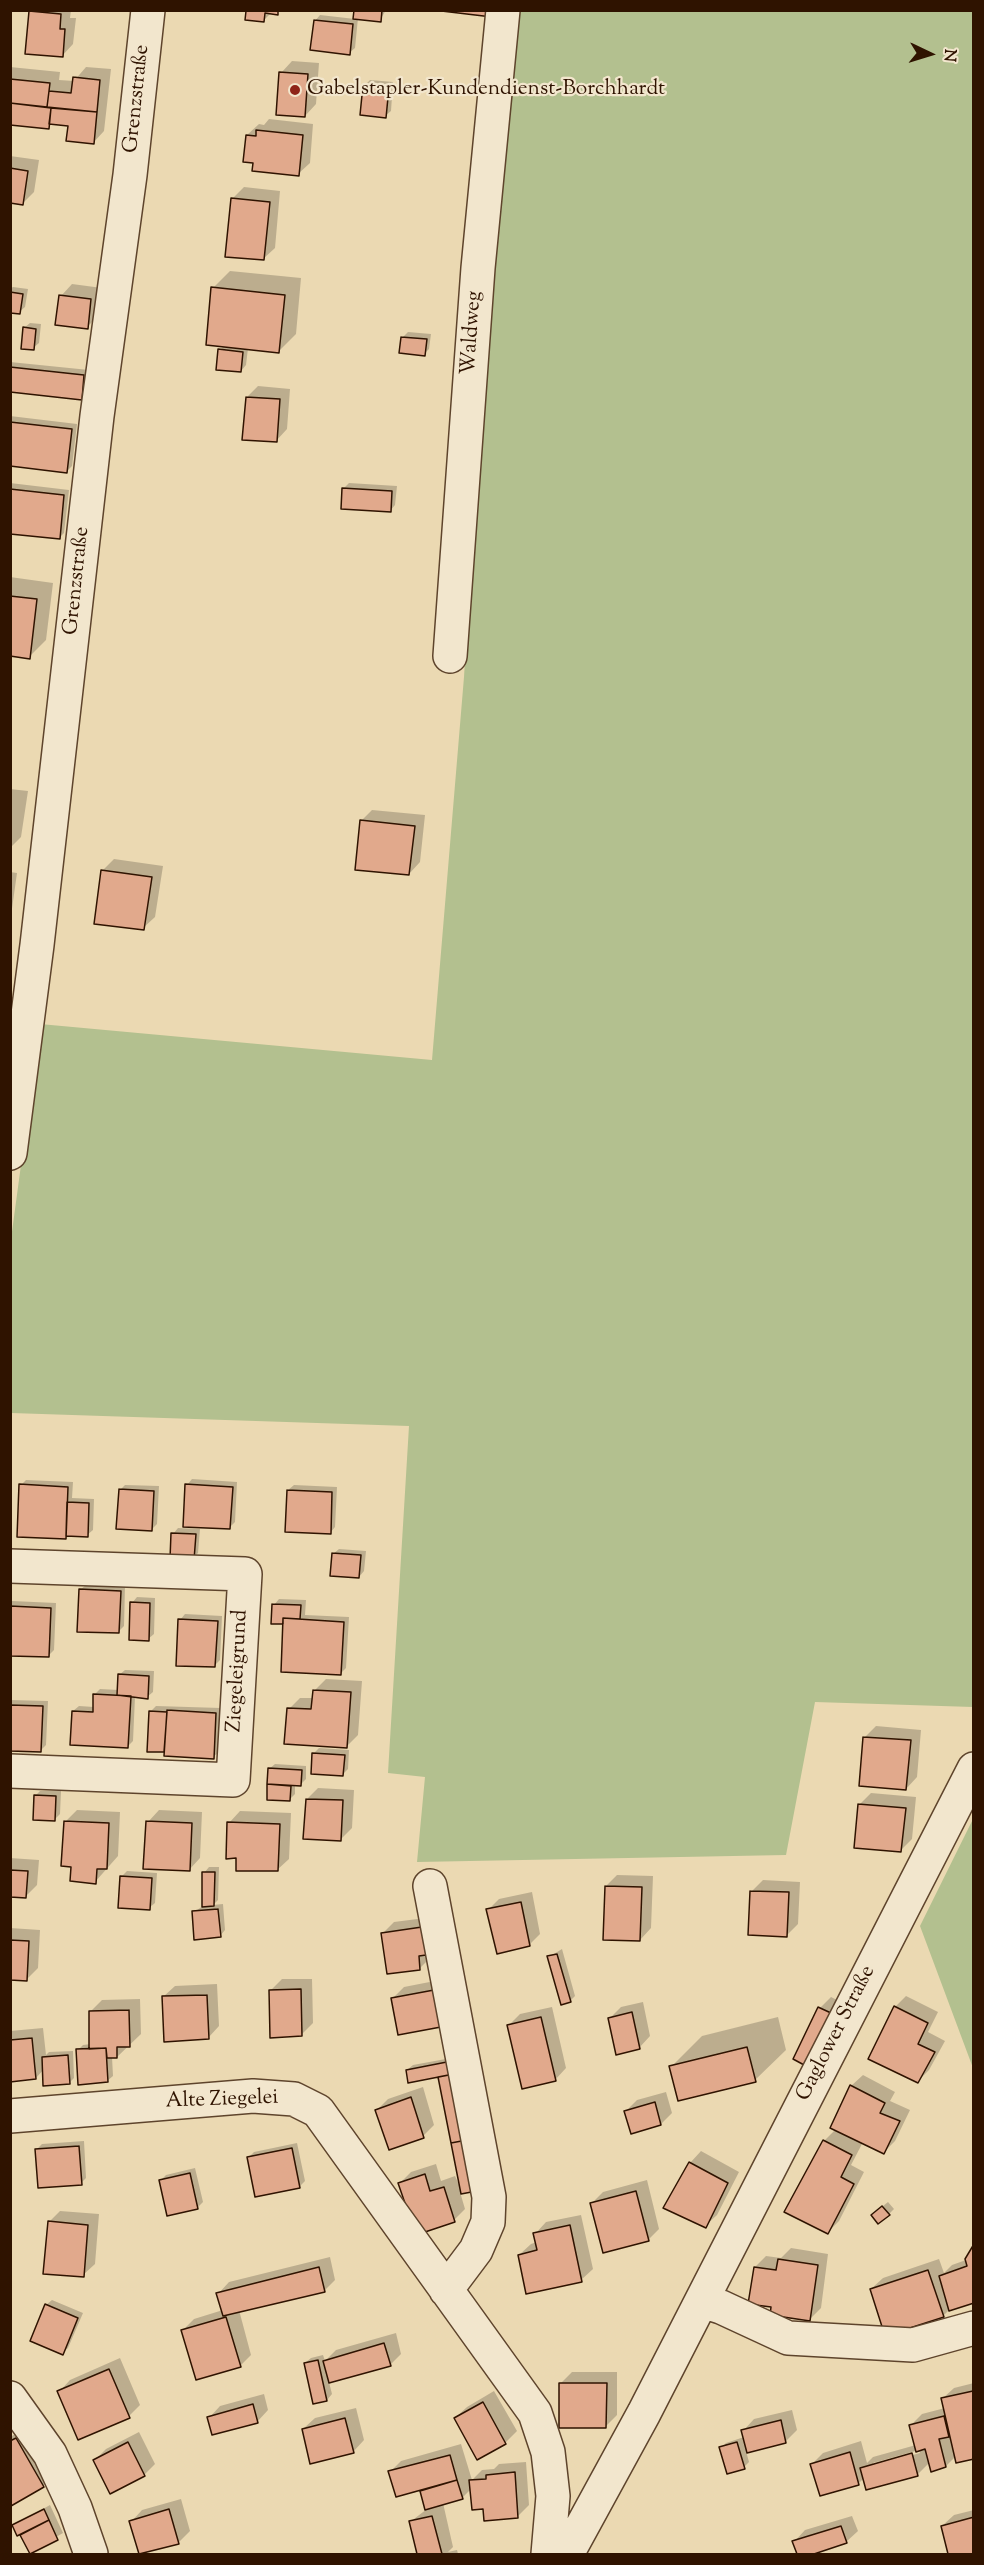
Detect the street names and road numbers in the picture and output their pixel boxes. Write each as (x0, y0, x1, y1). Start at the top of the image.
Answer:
street label: Grenzstraße (120, 43, 156, 155)
street label: Waldweg (457, 290, 489, 376)
street label: Grenzstraße (60, 525, 96, 637)
street label: Ziegeleigrund (223, 1609, 255, 1733)
street label: Gaglower Straße (792, 1962, 882, 2106)
street label: Alte Ziegelei (165, 2086, 279, 2116)

